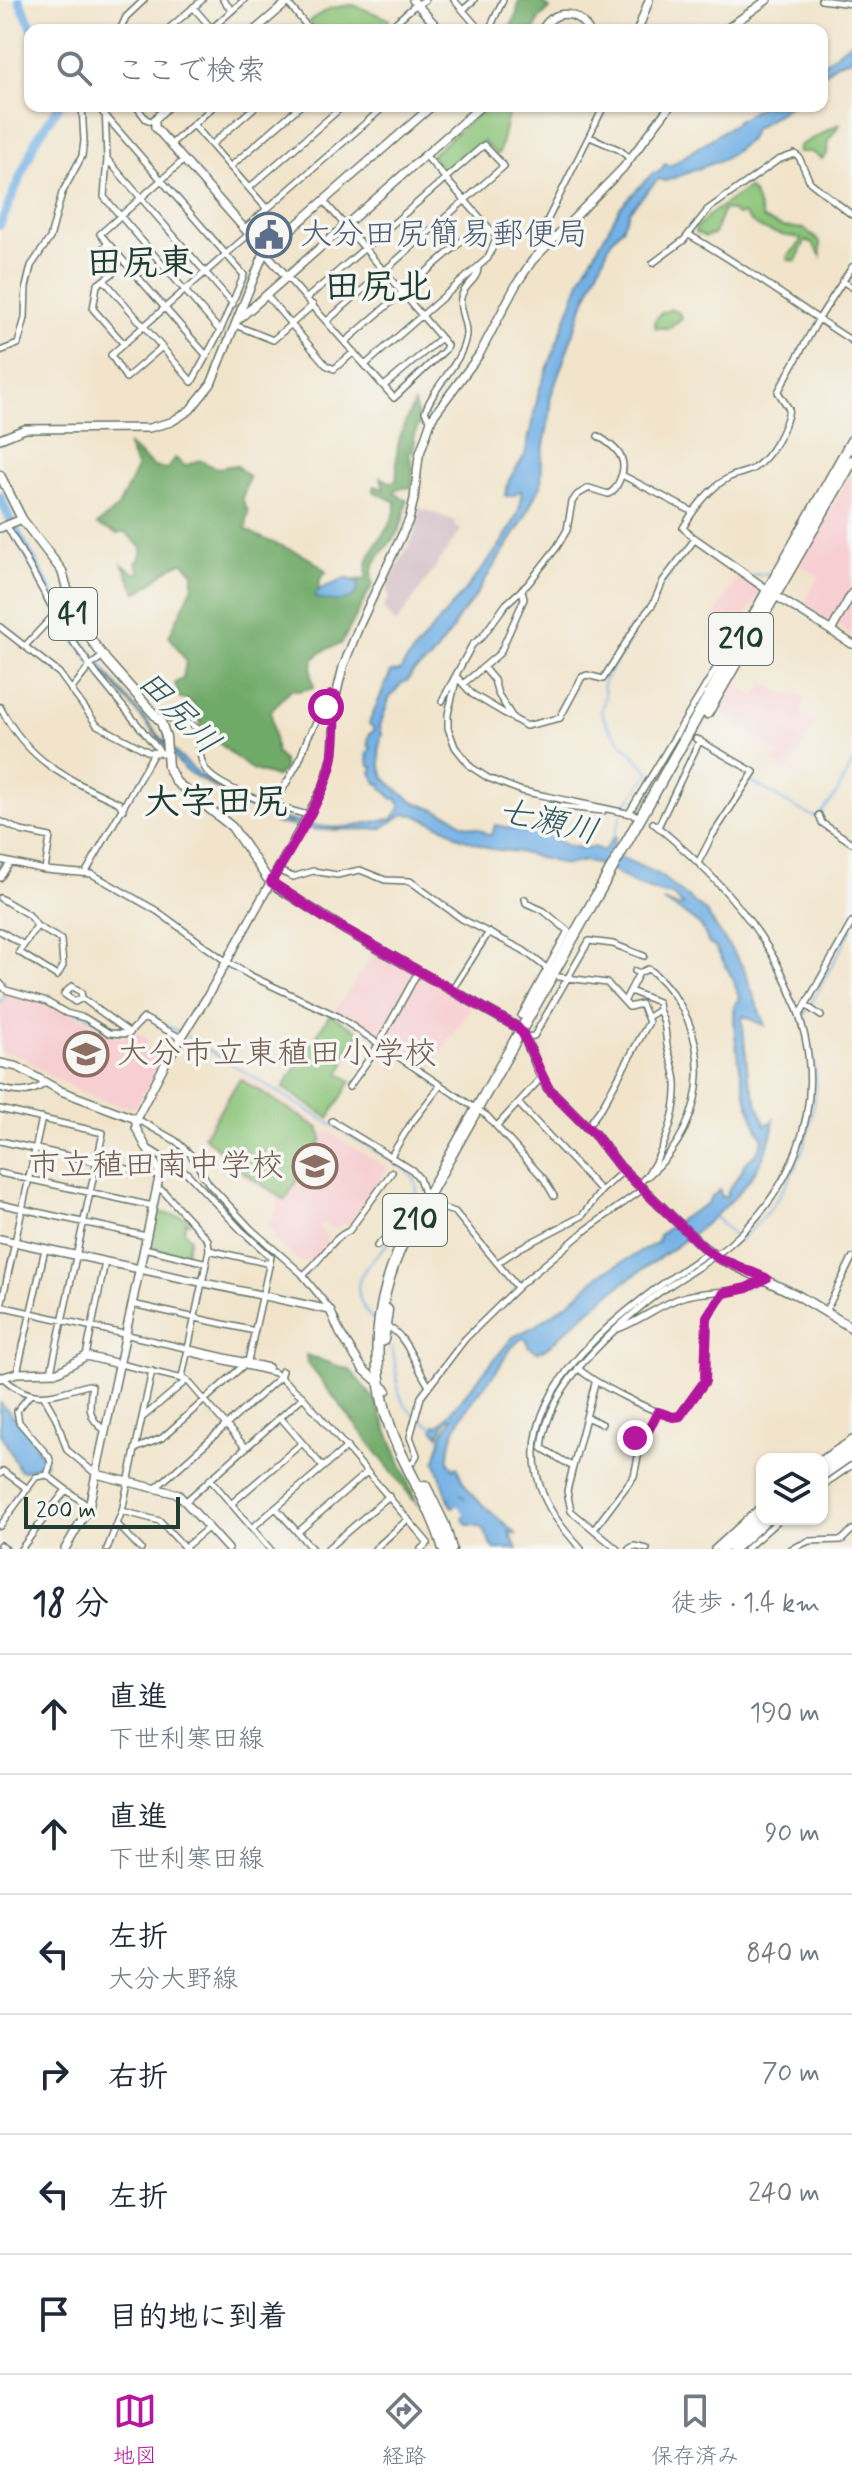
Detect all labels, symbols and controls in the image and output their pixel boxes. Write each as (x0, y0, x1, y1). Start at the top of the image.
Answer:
search box (24, 24, 828, 112)
icon: search (52, 46, 96, 90)
text: ここで検索 (116, 52, 266, 91)
public building icon: 大分田尻簡易郵便局 (245, 211, 293, 259)
place label: 大分田尻簡易郵便局 (300, 214, 588, 256)
district label: 田尻東 (86, 241, 194, 288)
district label: 田尻北 (324, 265, 432, 312)
road number: 41 (49, 588, 97, 640)
road number: 210 (709, 613, 773, 665)
water label: 田尻川 (126, 661, 230, 765)
route start (308, 689, 344, 725)
district label: 大字田尻 (144, 780, 288, 827)
water label: 七瀬川 (493, 788, 603, 856)
school or university icon: 大分市立東稙田小学校 (62, 1030, 110, 1078)
place label: 大分市立東稙田小学校 (117, 1033, 437, 1075)
school or university icon: 市立稙田南中学校 (291, 1142, 339, 1190)
place label: 市立稙田南中学校 (28, 1145, 284, 1187)
road number: 210 (383, 1194, 447, 1246)
route end (617, 1420, 653, 1456)
map controls (756, 1453, 828, 1525)
button: layers (756, 1453, 828, 1525)
scale bar (24, 1493, 180, 1529)
text: 200 m (36, 1497, 96, 1525)
text: 18 分 (32, 1582, 109, 1627)
text: 徒歩 · 1.4 km (671, 1587, 820, 1621)
text: 直進 (108, 1678, 168, 1717)
icon: ahead (32, 1692, 76, 1736)
text: 190 m (750, 1697, 820, 1731)
text: 下世利寒田線 (108, 1723, 264, 1757)
text: 直進 (108, 1798, 168, 1837)
icon: ahead (32, 1812, 76, 1856)
text: 90 m (765, 1817, 820, 1851)
text: 下世利寒田線 (108, 1843, 264, 1877)
text: 左折 (108, 1918, 168, 1957)
icon: left (32, 1932, 76, 1976)
text: 840 m (746, 1937, 820, 1971)
text: 大分大野線 (108, 1963, 238, 1997)
icon: right (32, 2052, 76, 2096)
text: 70 m (762, 2057, 820, 2091)
text: 右折 (108, 2058, 168, 2097)
icon: left (32, 2172, 76, 2216)
text: 240 m (748, 2177, 820, 2211)
text: 左折 (108, 2178, 168, 2217)
icon: arrive (32, 2292, 76, 2336)
text: 目的地に到着 (108, 2298, 288, 2337)
tab: 地図 (113, 2389, 157, 2471)
tab: 経路 (382, 2389, 426, 2471)
tab: 保存済み (651, 2389, 739, 2471)

